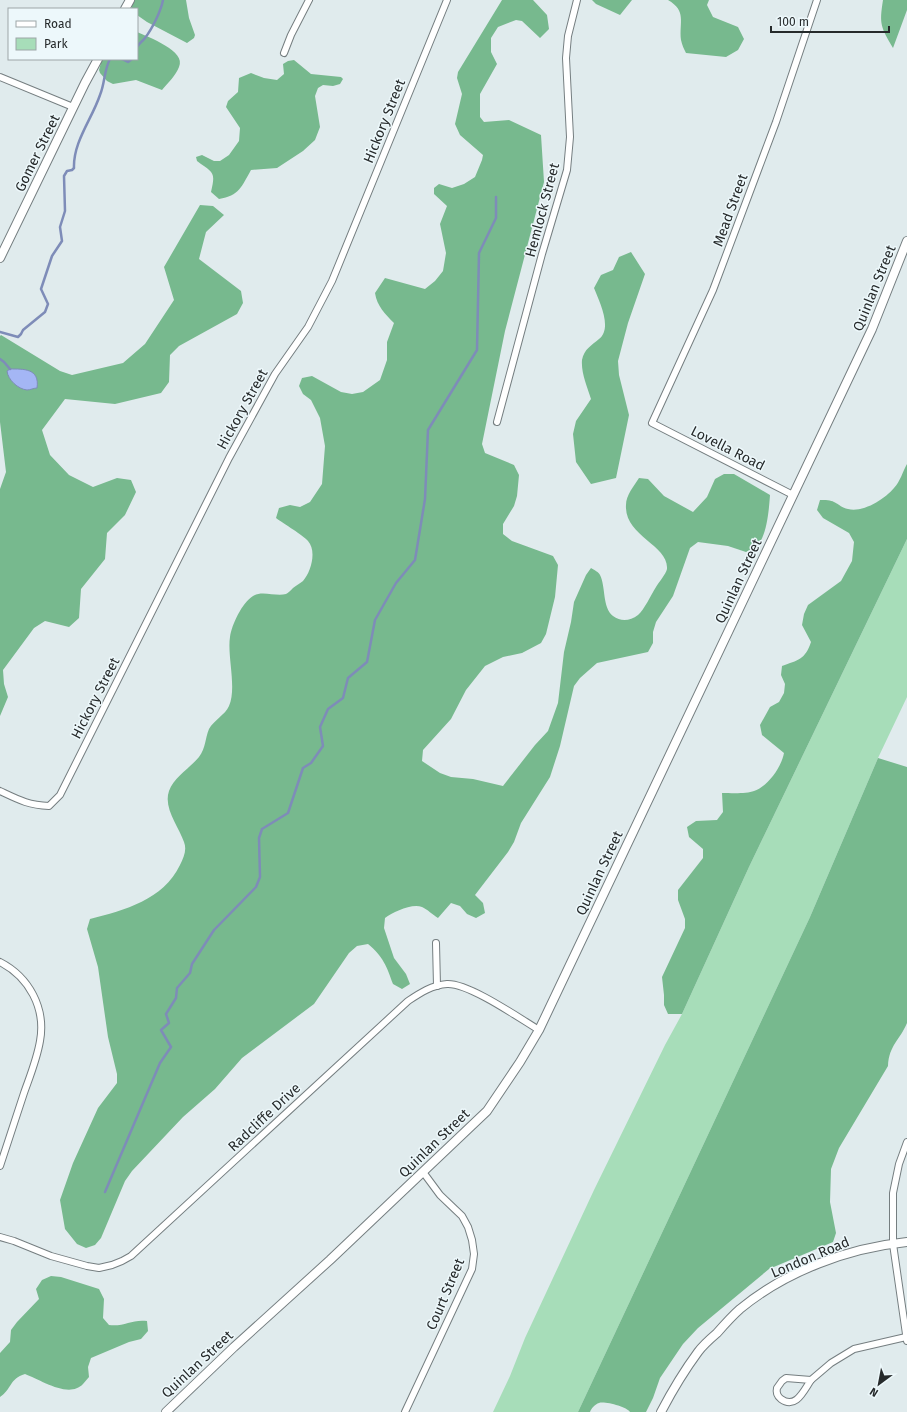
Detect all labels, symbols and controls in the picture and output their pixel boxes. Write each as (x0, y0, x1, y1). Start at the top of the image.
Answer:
legend (8, 8, 138, 60)
scale bar (771, 8, 889, 34)
text: 100 m (777, 15, 809, 29)
text: Road (44, 17, 72, 31)
text: Park (44, 37, 68, 51)
street label: Hickory Street (360, 76, 409, 166)
street label: Gomer Street (11, 111, 64, 195)
street label: Hemlock Street (522, 160, 563, 259)
street label: Mead Street (709, 171, 752, 249)
street label: Quinlan Street (849, 242, 900, 334)
street label: Hickory Street (213, 365, 272, 452)
street label: Lovella Road (688, 422, 768, 474)
street label: Quinlan Street (711, 535, 766, 626)
street label: Hickory Street (68, 654, 124, 742)
street label: Quinlan Street (572, 827, 627, 918)
street label: Radcliffe Drive (225, 1080, 304, 1155)
street label: Quinlan Street (396, 1105, 474, 1181)
street label: London Road (768, 1233, 852, 1282)
street label: Court Street (423, 1255, 469, 1333)
street label: Quinlan Street (158, 1326, 237, 1402)
north arrow (859, 1364, 899, 1404)
text: N (867, 1385, 881, 1400)

